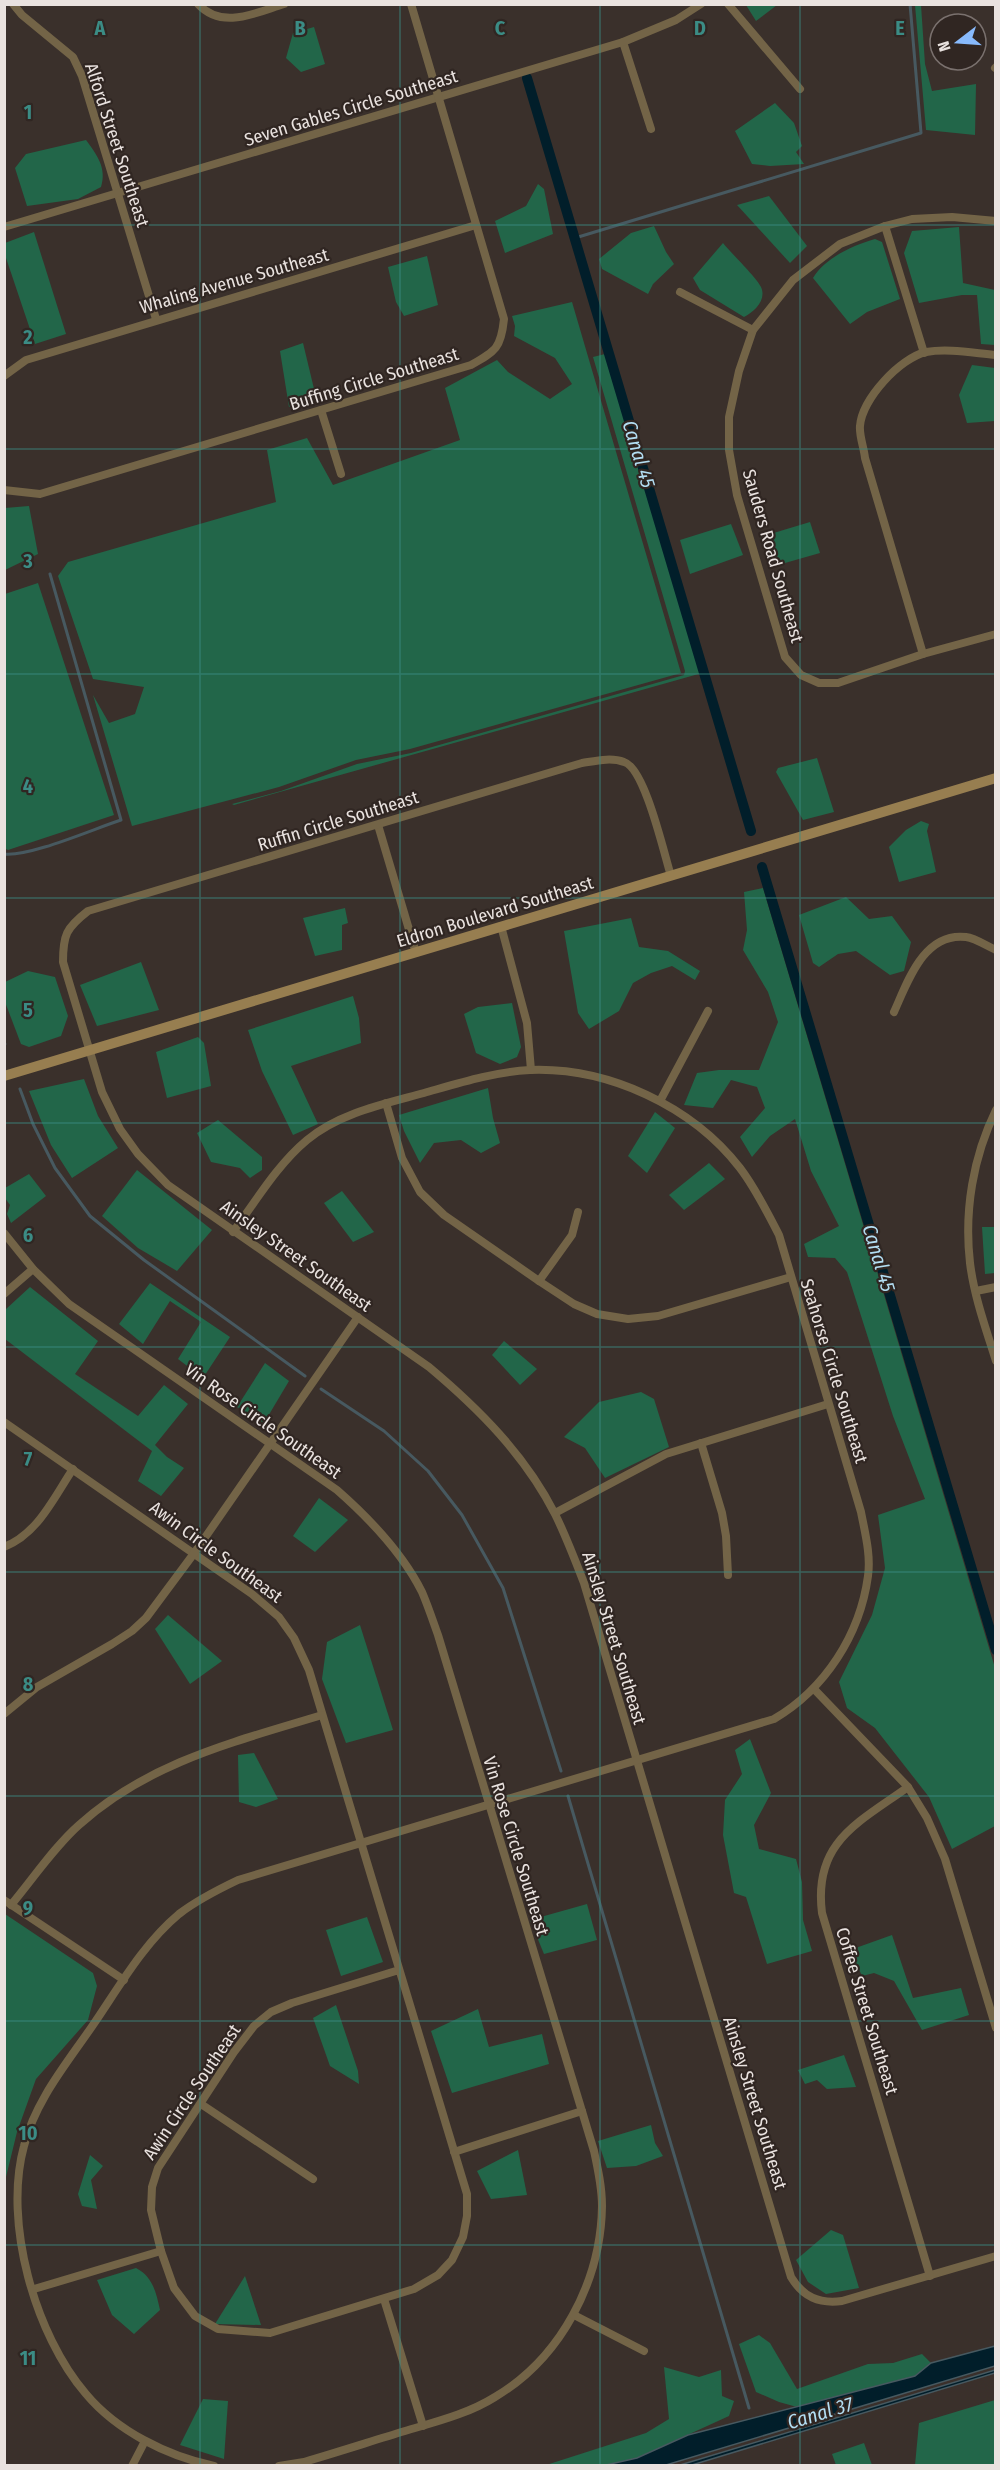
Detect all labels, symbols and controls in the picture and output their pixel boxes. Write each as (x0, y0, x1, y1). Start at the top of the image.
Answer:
north arrow (928, 12, 988, 72)
text: A (94, 16, 107, 40)
text: B (294, 16, 306, 40)
text: C (495, 16, 506, 40)
text: D (694, 16, 706, 40)
text: E (895, 16, 905, 40)
text: N (934, 39, 955, 54)
street label: Alford Street Southeast (80, 60, 154, 230)
street label: Seven Gables Circle Southeast (242, 65, 460, 151)
text: 1 (24, 100, 32, 124)
street label: Whaling Avenue Southeast (137, 243, 331, 319)
text: 2 (22, 325, 33, 349)
street label: Buffing Circle Southeast (287, 343, 461, 415)
water label: Canal 45 (617, 417, 661, 491)
street label: Sauders Road Southeast (738, 467, 808, 645)
text: 3 (22, 549, 33, 573)
text: 4 (23, 774, 33, 798)
street label: Ruffin Circle Southeast (255, 786, 421, 856)
street label: Eldron Boulevard Southeast (394, 872, 596, 952)
text: 5 (23, 998, 33, 1022)
street label: Ainsley Street Southeast (216, 1195, 376, 1317)
water label: Canal 45 (857, 1221, 901, 1295)
text: 6 (23, 1223, 33, 1247)
street label: Seahorse Circle Southeast (795, 1276, 873, 1466)
street label: Vin Rose Circle Southeast (180, 1359, 346, 1484)
text: 7 (24, 1447, 33, 1471)
street label: Awin Circle Southeast (145, 1496, 287, 1608)
street label: Ainsley Street Southeast (577, 1549, 651, 1727)
text: 8 (23, 1672, 34, 1696)
street label: Vin Rose Circle Southeast (478, 1754, 554, 1938)
text: 9 (23, 1896, 33, 1920)
street label: Coffee Street Southeast (831, 1925, 903, 2097)
street label: Ainsley Street Southeast (718, 2014, 792, 2192)
street label: Awin Circle Southeast (139, 2020, 246, 2164)
text: 10 (18, 2121, 38, 2145)
text: 11 (20, 2346, 36, 2370)
water label: Canal 37 (784, 2391, 857, 2434)

